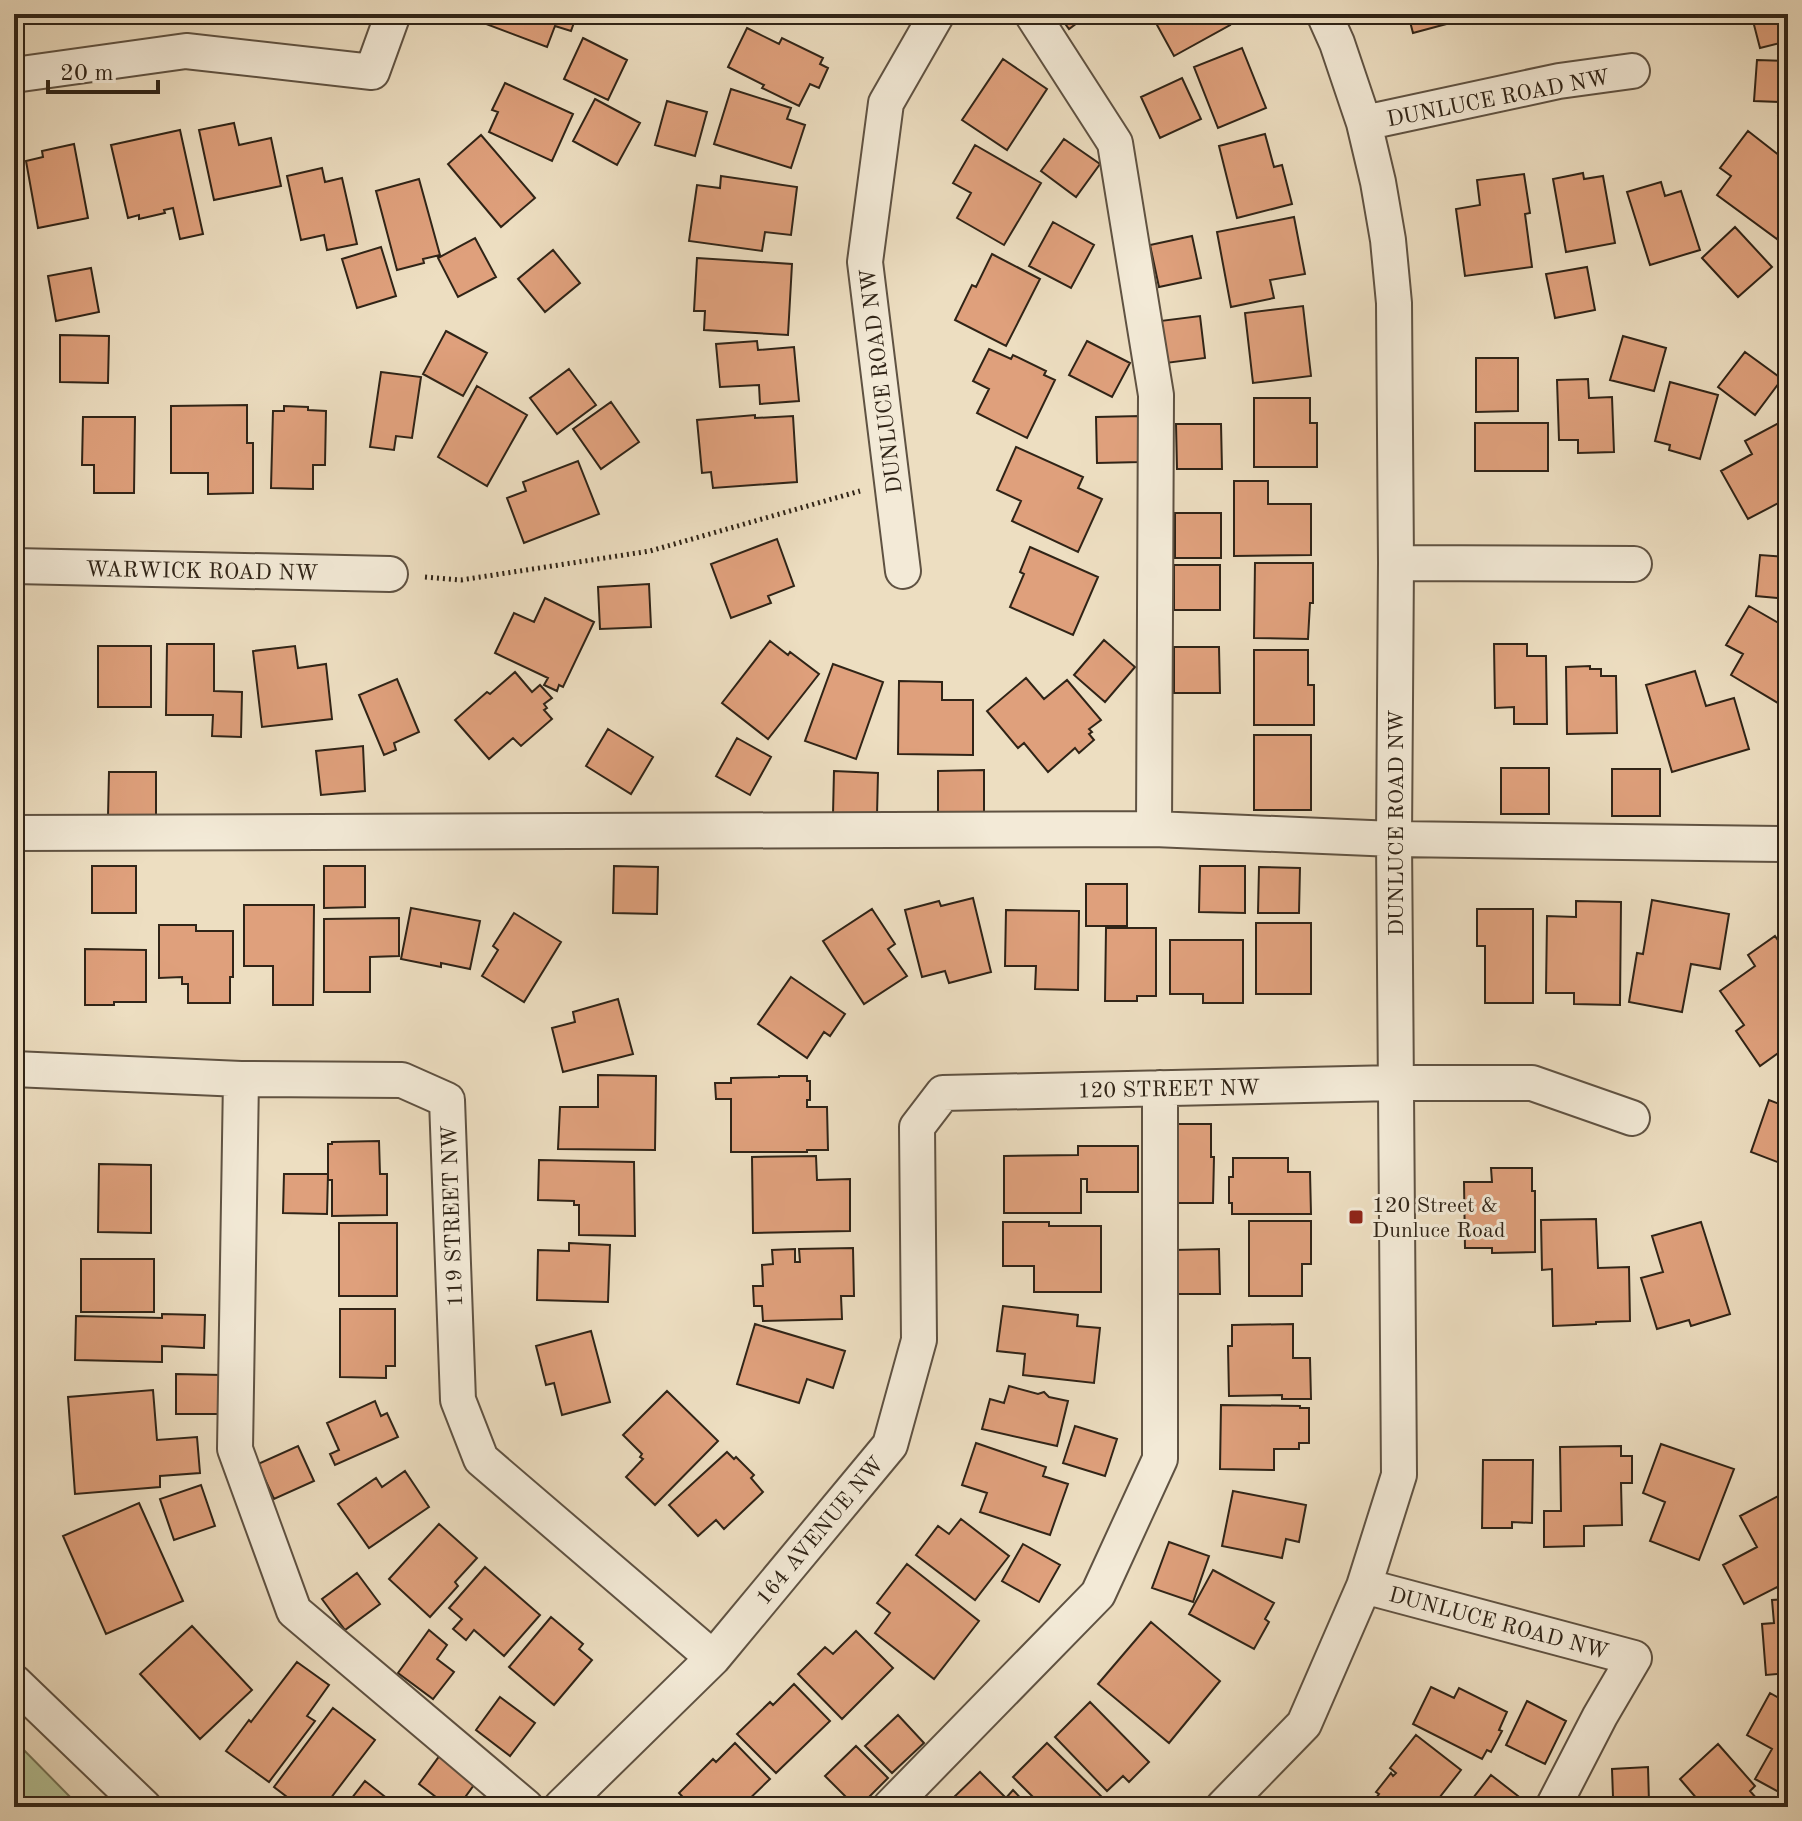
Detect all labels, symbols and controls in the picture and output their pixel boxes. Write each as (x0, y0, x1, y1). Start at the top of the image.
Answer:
scale bar (48, 44, 158, 94)
text: 20 m (60, 62, 114, 86)
street label: DUNLUCE ROAD NW (1385, 67, 1612, 131)
street label: DUNLUCE ROAD NW (857, 267, 907, 495)
street label: WARWICK ROAD NW (85, 559, 319, 585)
street label: DUNLUCE ROAD NW (1386, 710, 1408, 936)
street label: 120 STREET NW (1078, 1077, 1260, 1103)
street label: 119 STREET NW (439, 1124, 467, 1307)
place label: 120 Street & Dunluce Road (1372, 1195, 1505, 1242)
marker: 120 Street & Dunluce Road (1347, 1208, 1365, 1226)
street label: 164 AVENUE NW (752, 1453, 889, 1609)
street label: DUNLUCE ROAD NW (1386, 1584, 1611, 1664)

